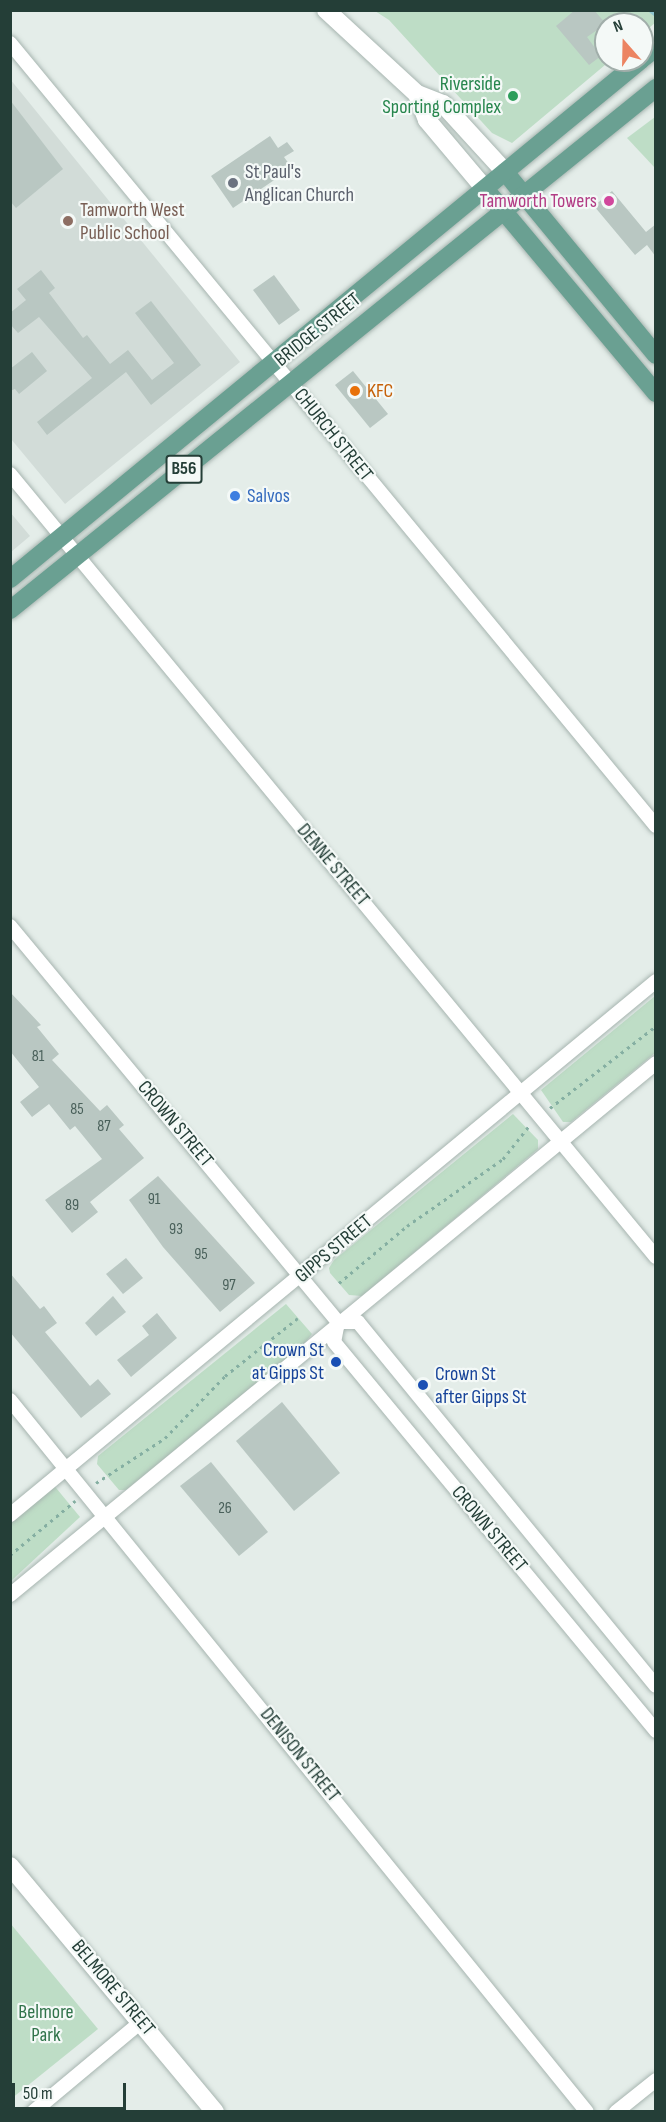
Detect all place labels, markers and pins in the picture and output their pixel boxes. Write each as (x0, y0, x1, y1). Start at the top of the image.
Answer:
place label: Riverside Sporting Complex (382, 72, 501, 119)
marker: Riverside Sporting Complex (506, 89, 520, 103)
place label: St Paul's Anglican Church (245, 160, 354, 207)
marker: St Paul's Anglican Church (226, 176, 240, 190)
place label: Tamworth Towers (480, 189, 597, 213)
marker: Tamworth Towers (602, 194, 616, 208)
place label: Tamworth West Public School (80, 198, 185, 245)
marker: Tamworth West Public School (61, 214, 75, 228)
place label: KFC (367, 379, 393, 403)
marker: KFC (348, 384, 362, 398)
place label: Salvos (247, 484, 290, 508)
marker: Salvos (228, 489, 242, 503)
place label: Crown St at Gipps St (252, 1338, 324, 1385)
marker: Crown St at Gipps St (329, 1355, 343, 1369)
place label: Crown St after Gipps St (435, 1362, 527, 1409)
marker: Crown St after Gipps St (416, 1378, 430, 1392)

